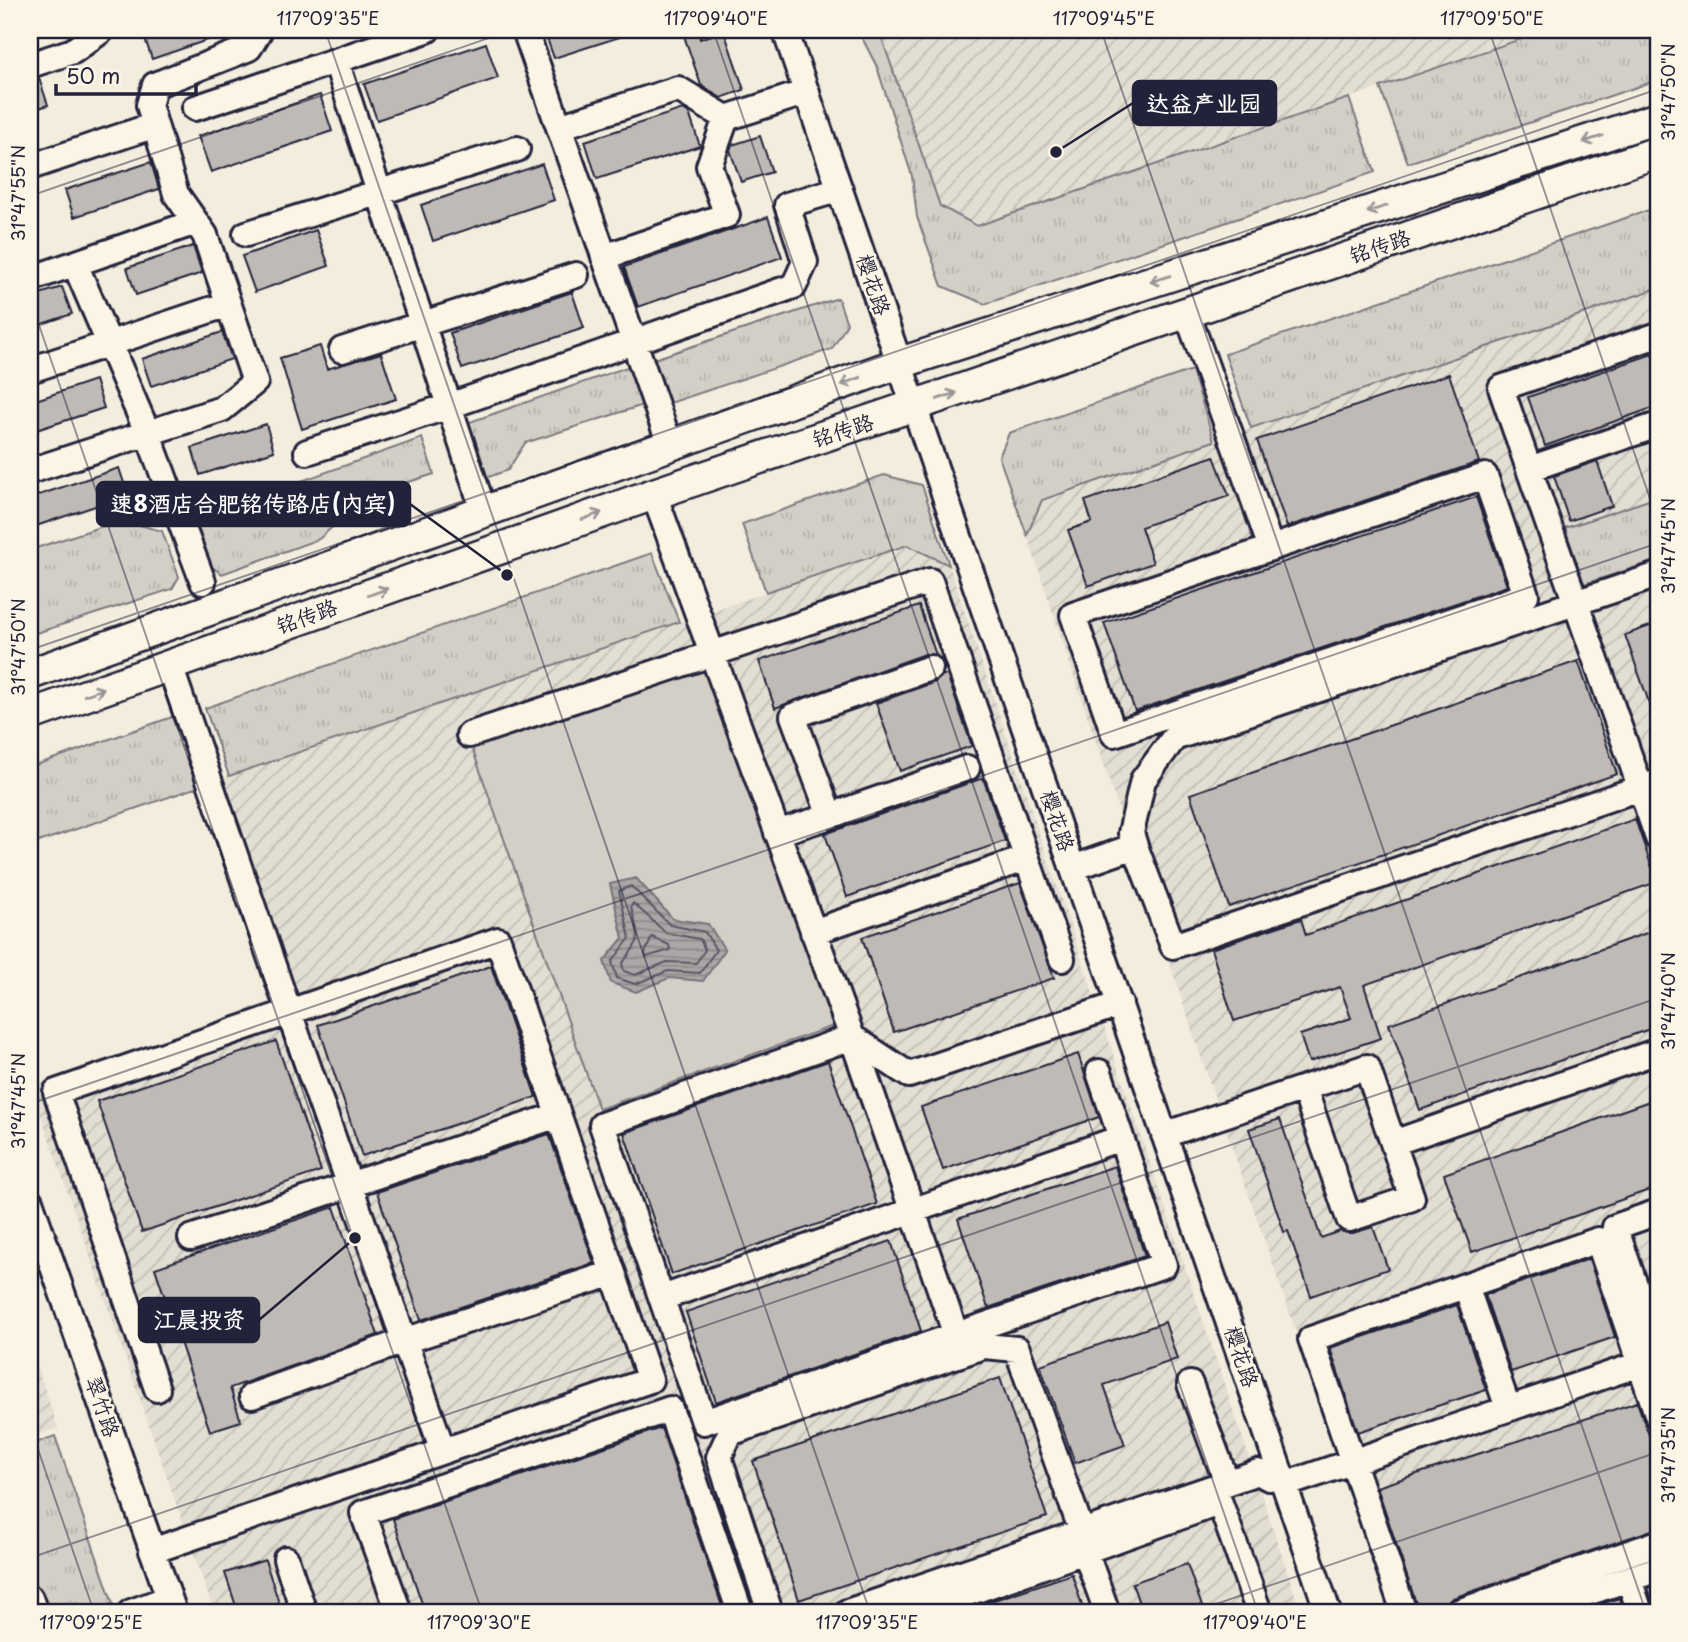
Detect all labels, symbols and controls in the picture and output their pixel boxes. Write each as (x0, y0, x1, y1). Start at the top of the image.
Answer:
text: 117°09'35"E (277, 4, 379, 31)
text: 117°09'40"E (664, 4, 768, 31)
text: 117°09'45"E (1053, 4, 1155, 31)
text: 117°09'50"E (1440, 4, 1544, 31)
text: 31°47'50"N (1654, 43, 1681, 141)
scale bar (56, 52, 196, 96)
text: 50 m (66, 59, 120, 91)
callout: 达益产业园 (1133, 81, 1276, 125)
text: 达益产业园 (1147, 85, 1262, 120)
one-way arrow (1583, 134, 1605, 146)
text: 31°47'55"N (4, 145, 31, 241)
one-way arrow (1366, 204, 1388, 216)
street label: 铭传路 (1344, 220, 1414, 270)
street label: 樱花路 (850, 249, 900, 319)
one-way arrow (1150, 274, 1172, 286)
one-way arrow (841, 375, 863, 388)
one-way arrow (936, 389, 958, 402)
street label: 铭传路 (807, 404, 877, 454)
callout: 速8酒店合肥铭传路店(内宾) (97, 482, 410, 526)
text: 速8酒店合肥铭传路店(内宾) (111, 485, 395, 520)
text: 31°47'45"N (1654, 498, 1681, 594)
one-way arrow (581, 509, 603, 521)
one-way arrow (366, 585, 388, 597)
street label: 铭传路 (271, 589, 341, 641)
text: 31°47'50"N (4, 598, 31, 696)
one-way arrow (83, 685, 105, 698)
street label: 樱花路 (1034, 785, 1084, 855)
text: 31°47'40"N (1654, 952, 1681, 1050)
text: 31°47'45"N (4, 1053, 31, 1149)
callout: 江晨投资 (139, 1298, 259, 1342)
text: 江晨投资 (153, 1301, 245, 1336)
street label: 樱花路 (1218, 1321, 1268, 1391)
street label: 翠竹路 (79, 1371, 129, 1441)
text: 31°47'35"N (1654, 1407, 1681, 1503)
text: 117°09'25"E (39, 1608, 143, 1635)
text: 117°09'30"E (427, 1608, 531, 1635)
text: 117°09'35"E (816, 1608, 918, 1635)
text: 117°09'40"E (1203, 1608, 1307, 1635)

